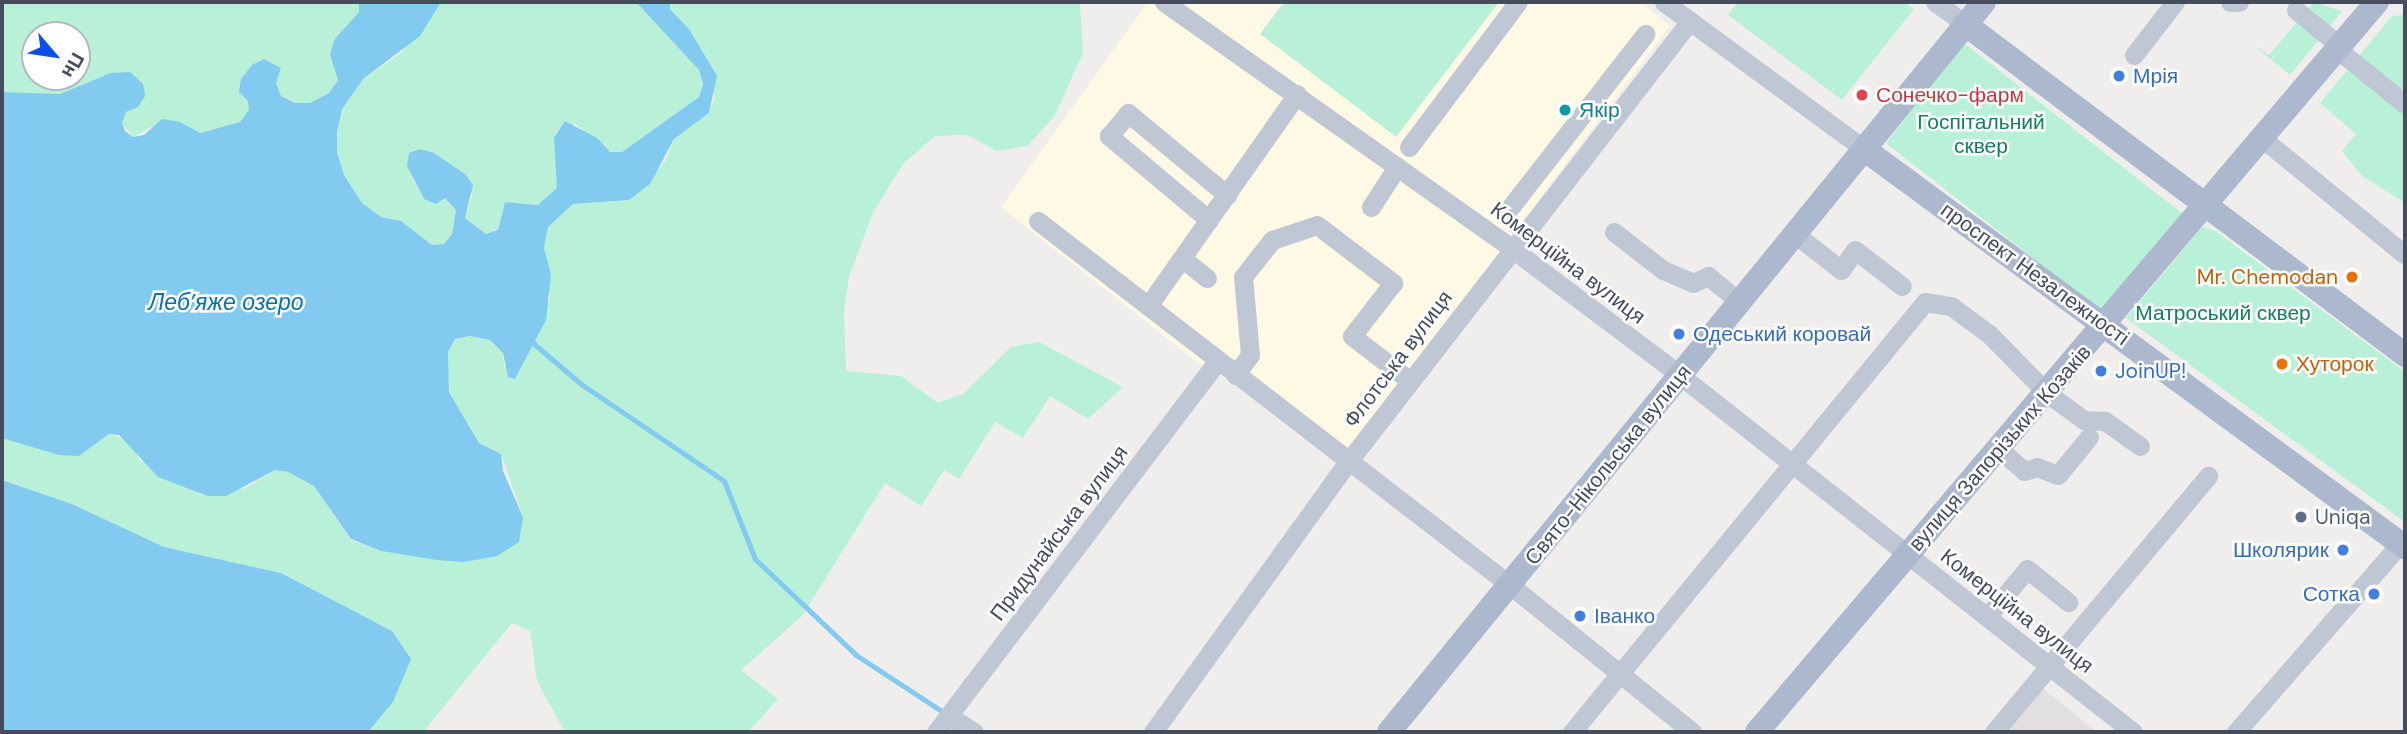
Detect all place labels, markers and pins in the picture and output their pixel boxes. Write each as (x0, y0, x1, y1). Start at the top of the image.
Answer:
place label: Мрія (2133, 63, 2178, 89)
marker: Мрія (2111, 68, 2127, 84)
place label: Сонечко-фарм (1876, 82, 2024, 108)
marker: Сонечко-фарм (1854, 87, 1870, 103)
place label: Якір (1579, 97, 1620, 123)
marker: Якір (1557, 102, 1573, 118)
place label: Mr. Chemodan (2197, 264, 2338, 290)
marker: Mr. Chemodan (2344, 269, 2360, 285)
place label: Одеський коровай (1693, 321, 1871, 347)
marker: Одеський коровай (1671, 326, 1687, 342)
place label: Хуторок (2296, 351, 2374, 377)
marker: Хуторок (2274, 356, 2290, 372)
place label: JoinUP! (2115, 358, 2186, 384)
marker: JoinUP! (2093, 363, 2109, 379)
place label: Uniqa (2315, 504, 2370, 530)
marker: Uniqa (2293, 509, 2309, 525)
place label: Школярик (2233, 537, 2329, 563)
marker: Школярик (2335, 542, 2351, 558)
place label: Сотка (2303, 581, 2360, 607)
marker: Сотка (2366, 586, 2382, 602)
place label: Іванко (1594, 603, 1655, 629)
marker: Іванко (1572, 608, 1588, 624)

